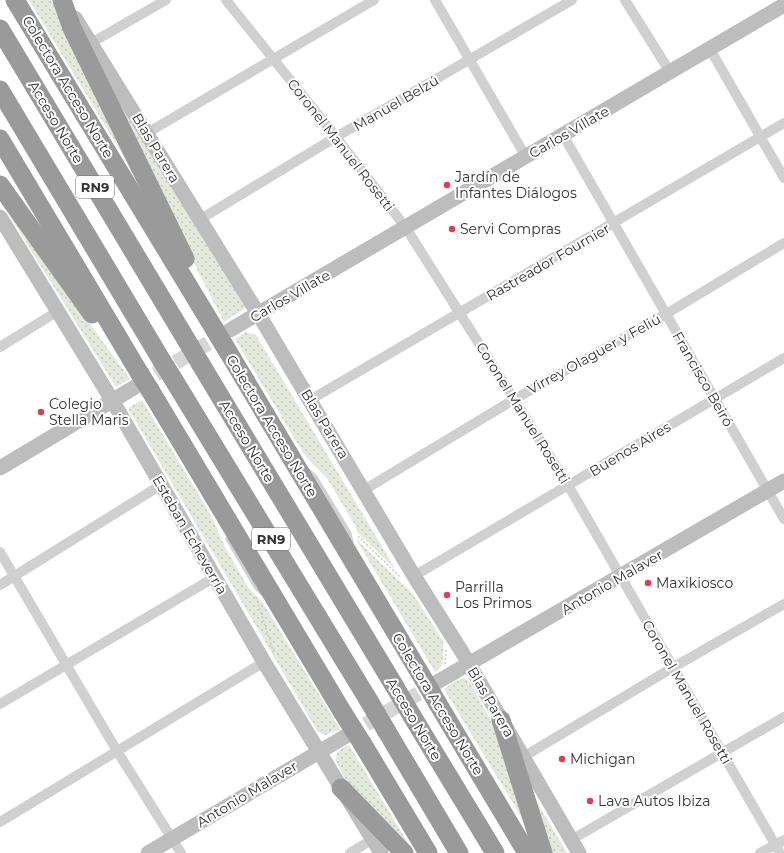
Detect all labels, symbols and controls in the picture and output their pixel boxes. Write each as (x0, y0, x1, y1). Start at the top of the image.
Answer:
street label: Colectora Acceso Norte (19, 13, 117, 161)
street label: Manuel Belzú (350, 71, 442, 135)
street label: Coronel Manuel Rosetti (284, 75, 398, 215)
street label: Acceso Norte (25, 78, 87, 166)
street label: Carlos Villate (526, 102, 612, 162)
street label: Blas Parera (128, 110, 184, 186)
place label: Jardín de Infantes Diálogos (454, 168, 577, 202)
road number: RN9 (76, 176, 114, 198)
marker: Jardín de Infantes Diálogos (442, 180, 452, 190)
street label: Rastreador Fournier (483, 219, 613, 305)
place label: Servi Compras (460, 220, 561, 238)
marker: Servi Compras (447, 224, 457, 234)
street label: Carlos Villate (247, 266, 333, 326)
street label: Virrey Olaguer y Feliú (524, 310, 664, 398)
street label: Francisco Beiró (668, 328, 738, 430)
street label: Coronel Manuel Rosetti (472, 339, 574, 487)
street label: Colectora Acceso Norte (223, 352, 321, 500)
street label: Blas Parera (297, 386, 353, 462)
place label: Colegio Stella Maris (49, 395, 129, 429)
street label: Acceso Norte (216, 397, 278, 485)
marker: Colegio Stella Maris (36, 407, 46, 417)
street label: Buenos Aires (586, 418, 674, 480)
street label: Esteban Echeverría (149, 472, 231, 598)
road number: RN9 (252, 528, 290, 550)
street label: Antonio Malaver (558, 545, 666, 618)
place label: Maxikiosco (656, 574, 733, 592)
place label: Parrilla Los Primos (455, 578, 532, 612)
marker: Maxikiosco (643, 578, 653, 588)
marker: Parrilla Los Primos (442, 590, 452, 600)
street label: Coronel Manuel Rosetti (638, 617, 736, 767)
street label: Colectora Acceso Norte (389, 630, 487, 778)
street label: Blas Parera (464, 664, 518, 740)
street label: Acceso Norte (383, 675, 445, 763)
place label: Michigan (570, 750, 635, 768)
marker: Michigan (557, 754, 567, 764)
street label: Antonio Malaver (193, 757, 301, 831)
place label: Lava Autos Ibiza (598, 792, 711, 810)
marker: Lava Autos Ibiza (585, 796, 595, 806)

